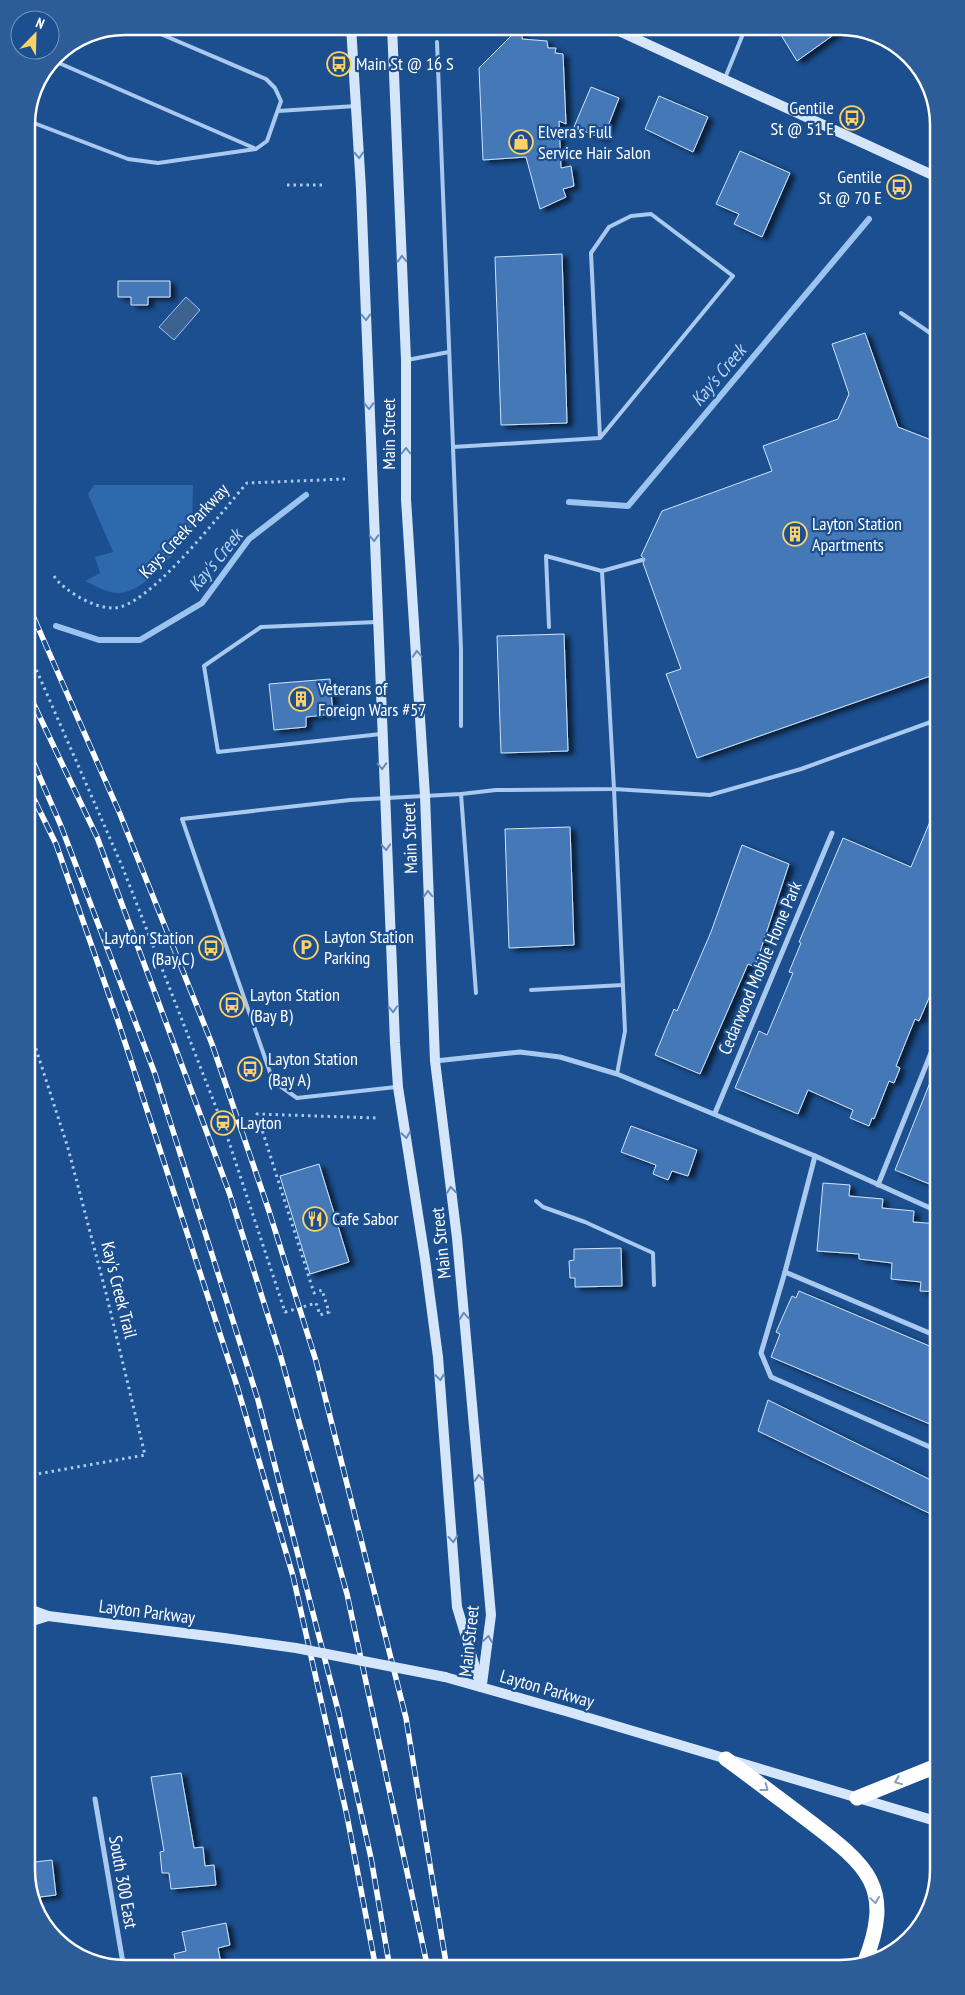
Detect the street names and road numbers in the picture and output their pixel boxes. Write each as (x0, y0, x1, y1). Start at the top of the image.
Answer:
street label: Main Street (377, 398, 400, 470)
street label: Kays Creek Parkway (134, 478, 234, 583)
street label: Main Street (397, 802, 422, 874)
street label: Cedarwood Mobile Home Park (713, 878, 807, 1058)
street label: Main Street (425, 1206, 456, 1280)
street label: Kay's Creek Trail (96, 1239, 143, 1341)
street label: Layton Parkway (98, 1594, 197, 1629)
street label: Main Street (453, 1604, 484, 1678)
street label: Layton Parkway (497, 1664, 597, 1713)
street label: South 300 East (104, 1834, 143, 1930)

